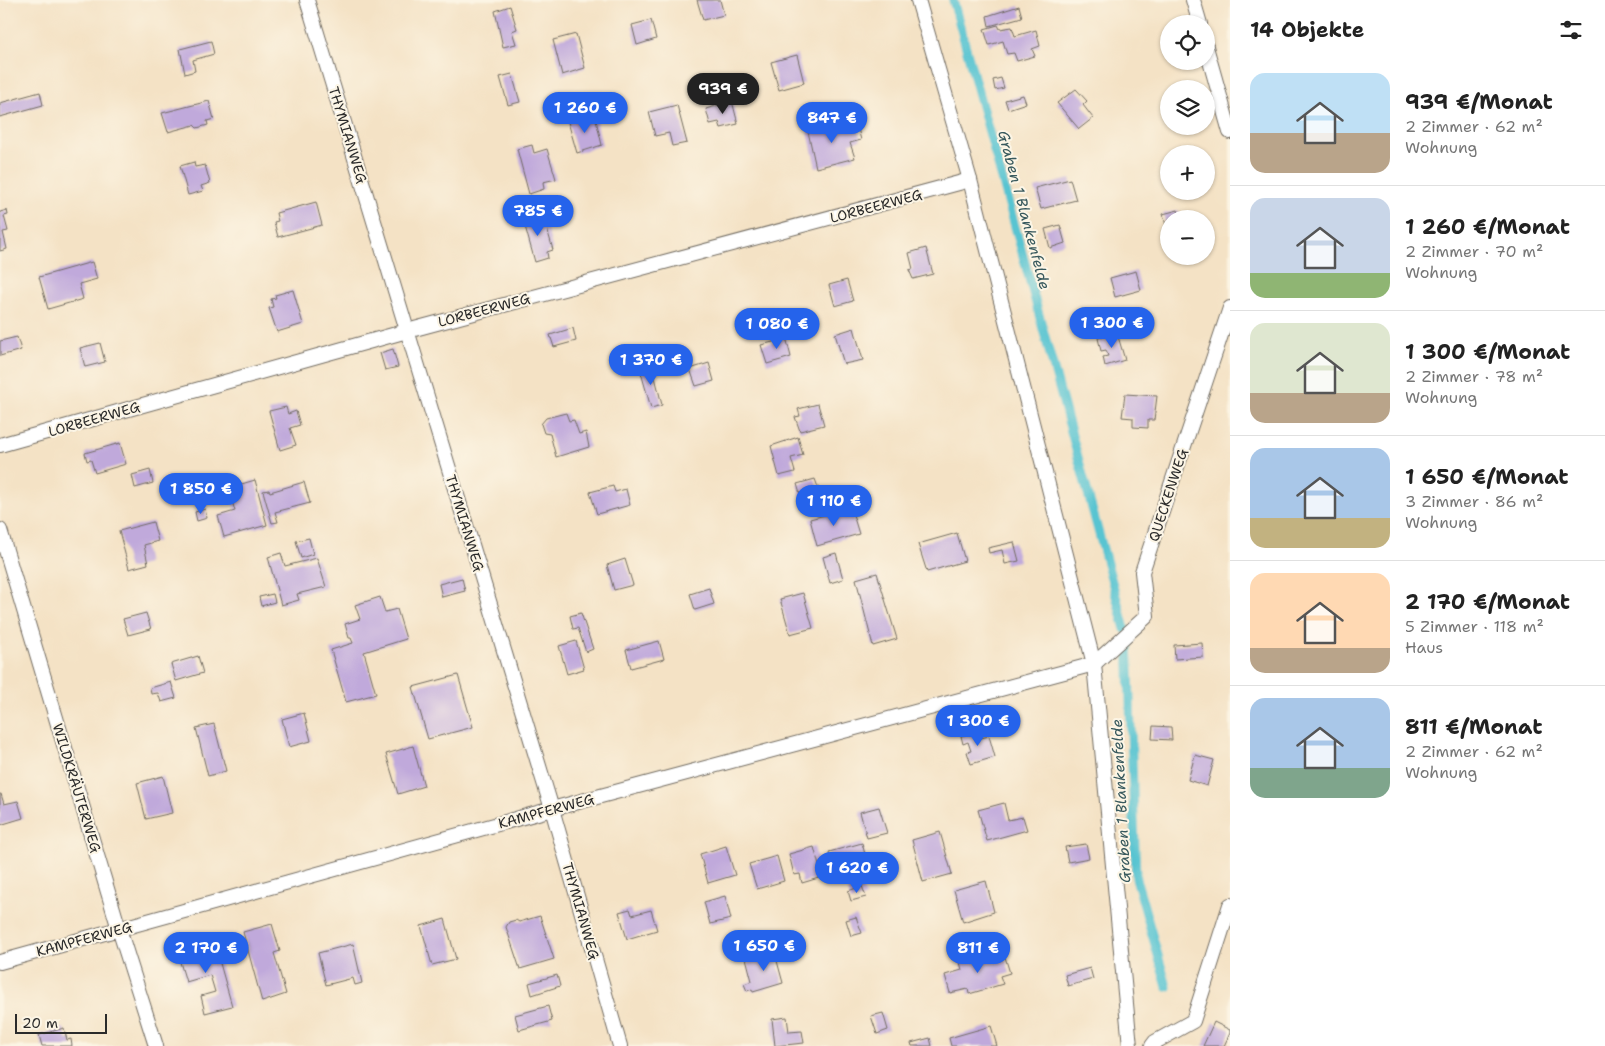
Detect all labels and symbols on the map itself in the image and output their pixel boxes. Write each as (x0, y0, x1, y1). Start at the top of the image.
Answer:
pin: 939 € (688, 72, 758, 115)
street label: THYMIANWEG (325, 84, 371, 186)
pin: 1 260 € (539, 92, 631, 134)
pin: 847 € (797, 102, 867, 144)
water label: Graben 1 Blankenfelde (993, 128, 1055, 292)
street label: LORBEERWEG (828, 185, 924, 227)
pin: 785 € (503, 194, 573, 237)
street label: LORBEERWEG (436, 289, 532, 331)
pin: 1 300 € (1066, 306, 1158, 349)
pin: 1 080 € (731, 308, 823, 350)
pin: 1 370 € (605, 344, 697, 386)
street label: LORBEERWEG (46, 397, 142, 441)
street label: QUECKENWEG (1145, 446, 1192, 544)
pin: 1 850 € (155, 472, 247, 515)
street label: THYMIANWEG (442, 472, 488, 574)
pin: 1 110 € (788, 484, 880, 527)
pin: 1 300 € (932, 704, 1024, 747)
water label: Graben 1 Blankenfelde (1107, 719, 1135, 883)
street label: WILDKRÄUTERWEG (49, 721, 105, 855)
street label: KAMPFERWEG (496, 789, 596, 832)
pin: 1 620 € (811, 852, 903, 894)
street label: THYMIANWEG (559, 860, 604, 962)
street label: KAMPFERWEG (34, 917, 134, 960)
pin: 1 650 € (718, 930, 810, 972)
pin: 2 170 € (160, 932, 252, 974)
pin: 811 € (943, 932, 1013, 974)
scale bar (15, 1011, 108, 1034)

